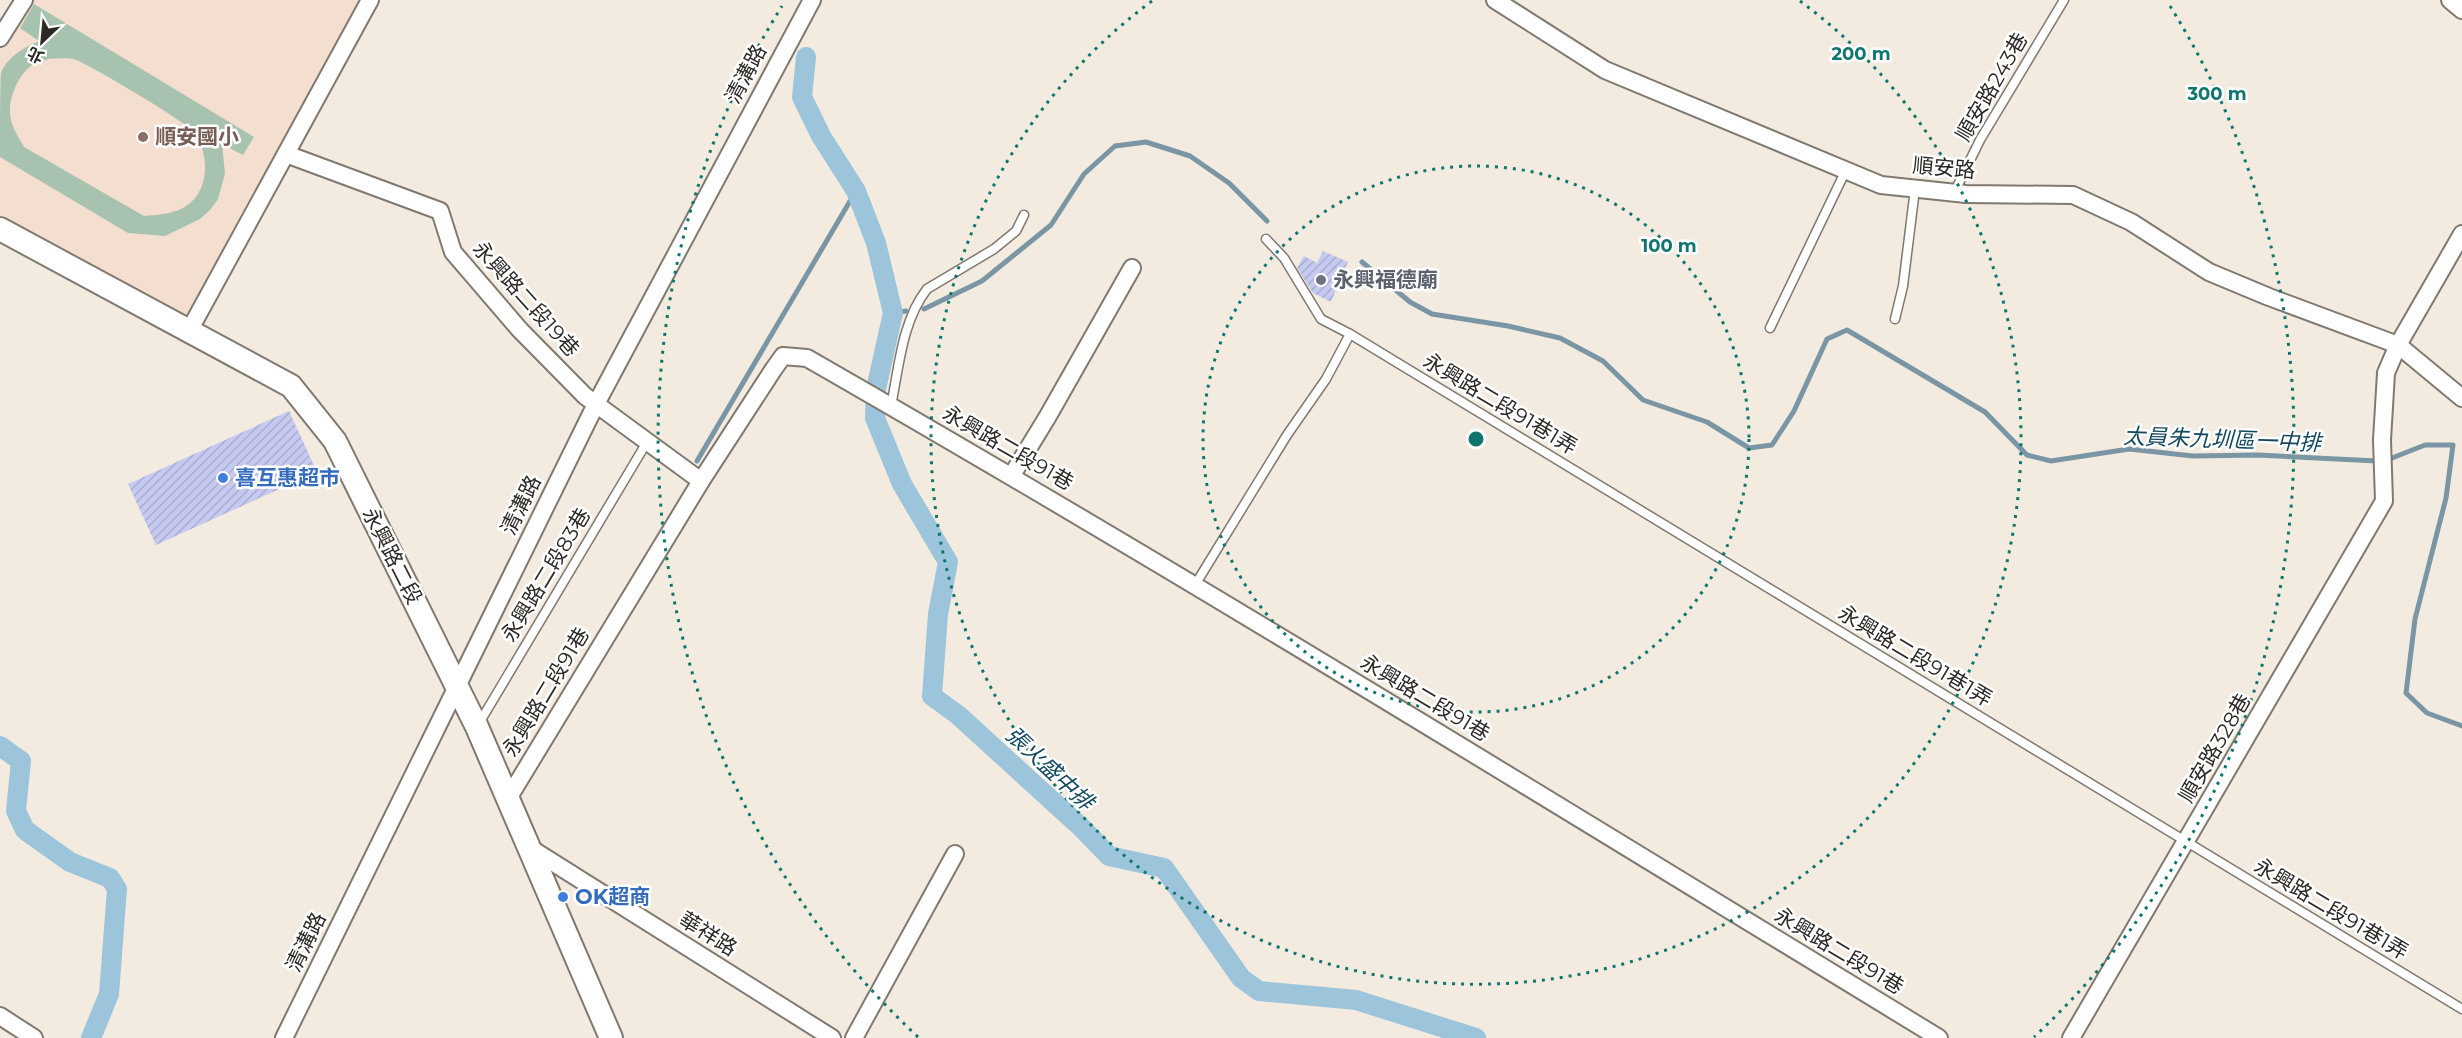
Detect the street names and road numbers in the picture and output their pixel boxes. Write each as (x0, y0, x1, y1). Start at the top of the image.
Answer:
street label: 順安路243巷 (1951, 28, 2033, 145)
street label: 清溝路 (720, 40, 771, 107)
street label: 順安路 (1912, 152, 1977, 183)
street label: 永興路二段19巷 (468, 236, 585, 361)
street label: 永興路二段91巷1弄 (1419, 348, 1582, 459)
street label: 永興路二段91巷 (939, 400, 1078, 495)
street label: 清溝路 (496, 471, 546, 539)
street label: 永興路二段 (357, 503, 427, 608)
street label: 永興路二段83巷 (496, 503, 595, 646)
street label: 永興路二段91巷1弄 (1834, 600, 1997, 711)
street label: 永興路二段91巷 (497, 623, 594, 761)
street label: 永興路二段91巷 (1356, 649, 1494, 746)
street label: 順安路328巷 (2173, 689, 2256, 806)
street label: 永興路二段91巷1弄 (2250, 853, 2413, 964)
street label: 永興路二段91巷 (1770, 902, 1908, 999)
street label: 華祥路 (675, 906, 742, 961)
street label: 清溝路 (281, 908, 331, 976)

